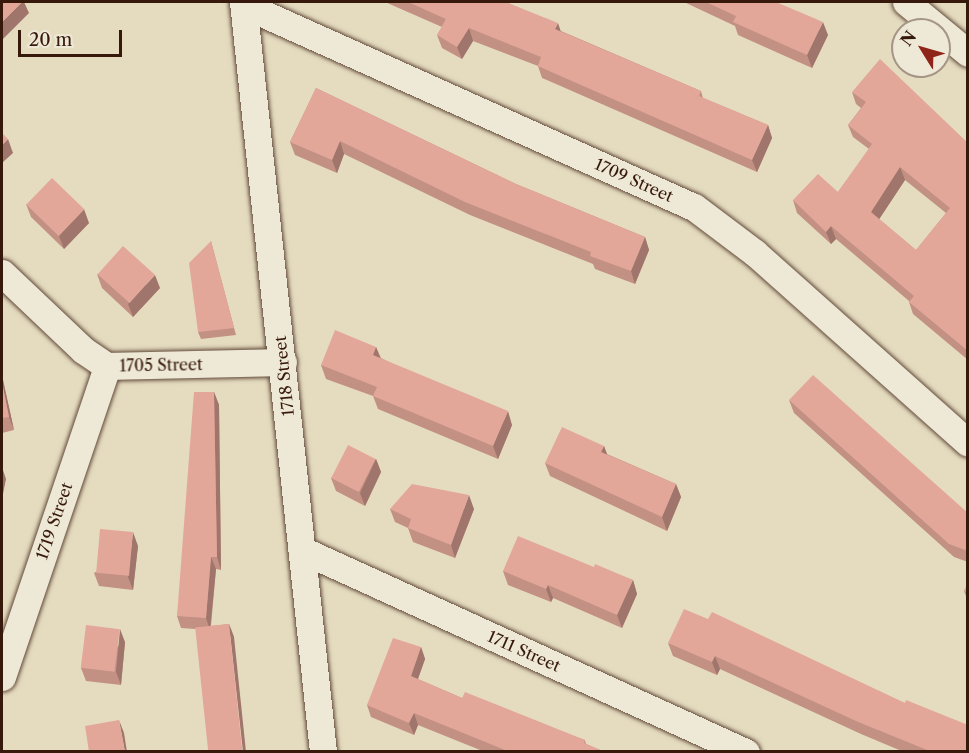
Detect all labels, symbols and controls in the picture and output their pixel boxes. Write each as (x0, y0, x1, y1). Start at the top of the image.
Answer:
scale bar (21, 18, 124, 56)
north arrow (891, 18, 951, 78)
text: N (896, 27, 920, 50)
text: 20 m (29, 29, 72, 51)
street label: 1709 Street (592, 154, 676, 206)
street label: 1718 Street (270, 335, 298, 417)
street label: 1705 Street (119, 355, 203, 375)
street label: 1719 Street (32, 480, 76, 562)
street label: 1711 Street (485, 626, 563, 676)

